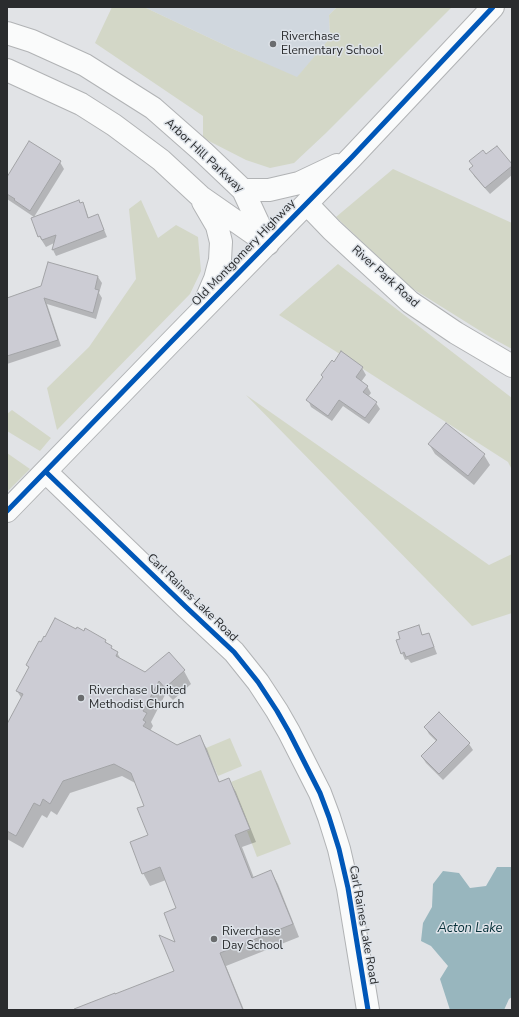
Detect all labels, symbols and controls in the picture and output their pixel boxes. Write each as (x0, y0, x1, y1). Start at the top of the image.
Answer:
place label: Riverchase Elementary School (281, 30, 382, 58)
marker: Riverchase Elementary School (268, 39, 278, 49)
street label: Arbor Hill Parkway (162, 116, 246, 196)
street label: Old Montgomery Highway (189, 197, 299, 309)
street label: River Park Road (348, 243, 422, 311)
street label: Carl Raines Lake Road (144, 551, 240, 645)
place label: Riverchase United Methodist Church (89, 684, 186, 712)
marker: Riverchase United Methodist Church (76, 693, 86, 703)
street label: Carl Raines Lake Road (345, 864, 381, 986)
water label: Acton Lake (437, 921, 503, 937)
place label: Riverchase Day School (222, 925, 283, 953)
marker: Riverchase Day School (209, 934, 219, 944)

